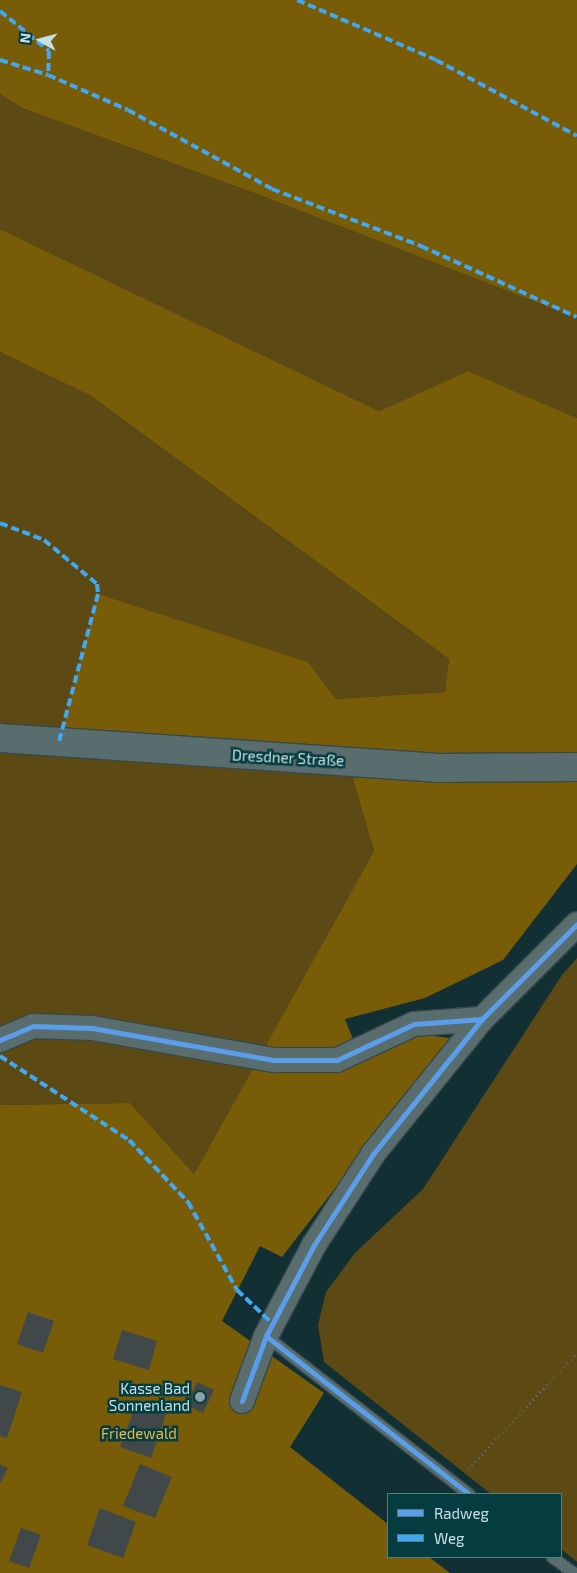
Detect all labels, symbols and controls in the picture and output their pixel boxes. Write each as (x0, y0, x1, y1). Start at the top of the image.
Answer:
north arrow (15, 15, 65, 65)
text: N (16, 32, 34, 44)
street label: Dresdner Straße (231, 746, 345, 770)
place label: Kasse Bad Sonnenland (109, 1379, 190, 1414)
marker: Kasse Bad Sonnenland (194, 1391, 206, 1403)
park label: Friedewald (101, 1425, 177, 1443)
legend (387, 1493, 562, 1558)
text: Radweg (434, 1504, 489, 1522)
text: Weg (434, 1529, 464, 1547)

